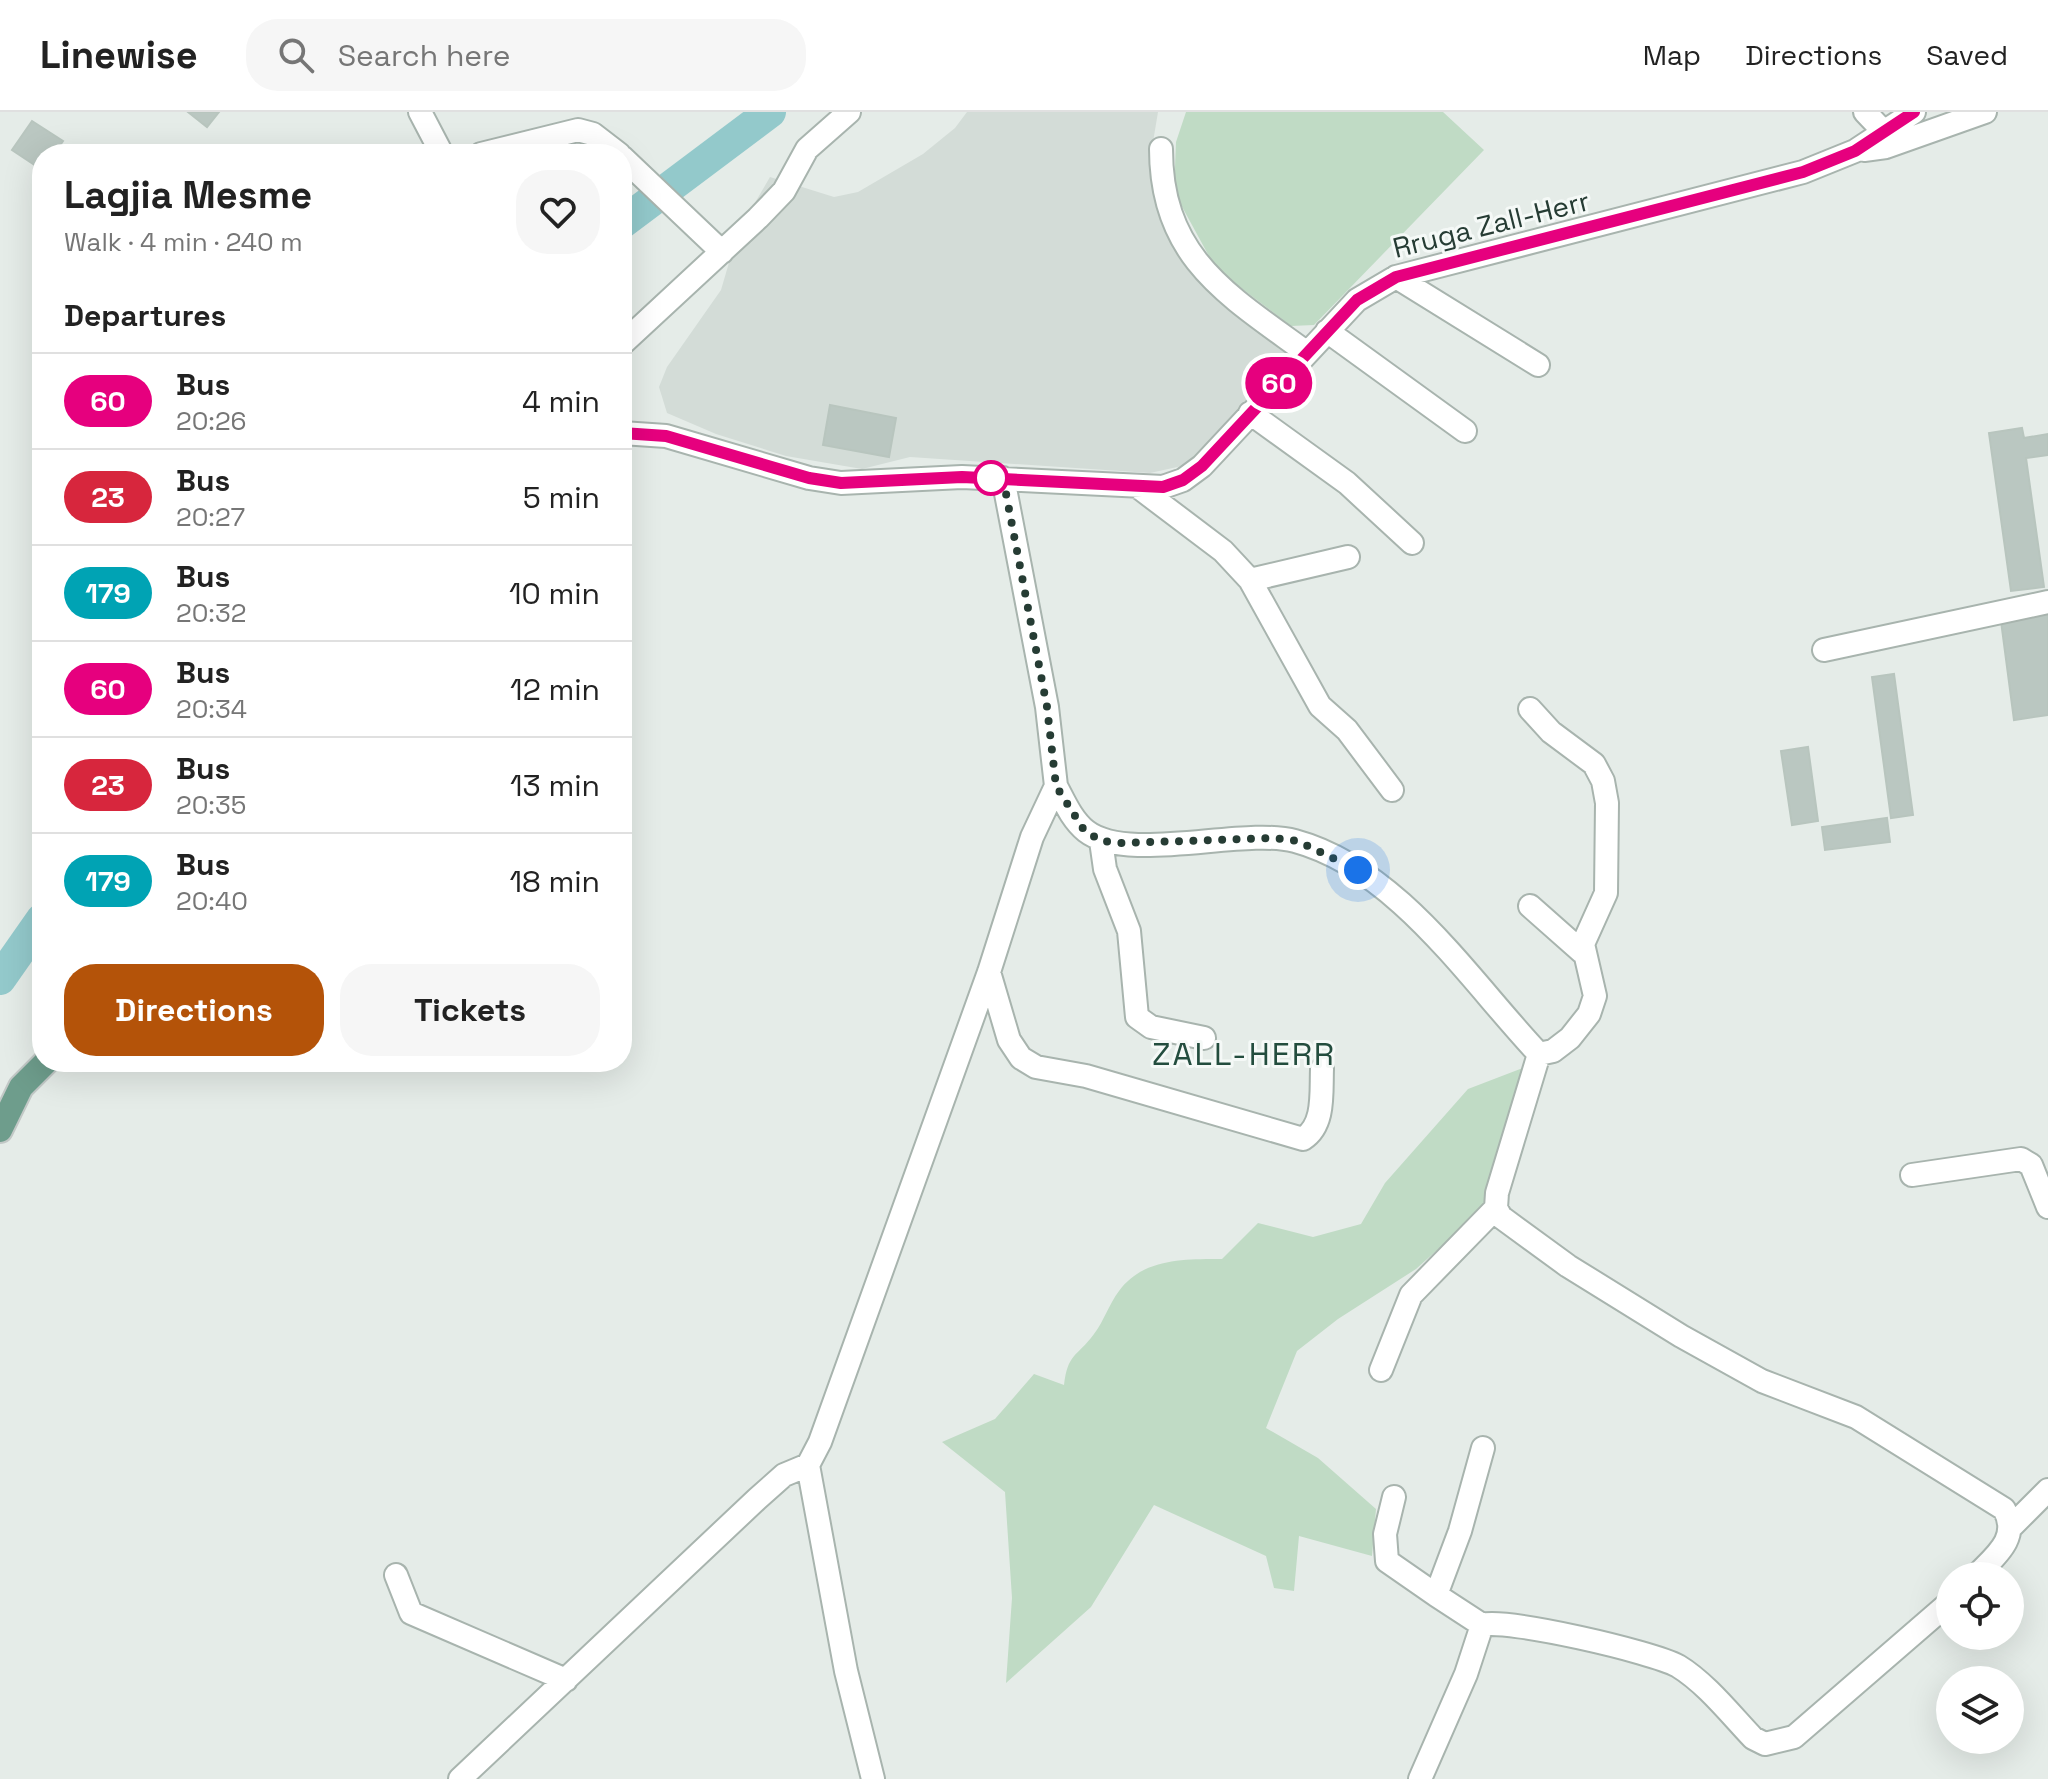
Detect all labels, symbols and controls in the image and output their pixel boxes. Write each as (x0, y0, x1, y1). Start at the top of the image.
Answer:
search box (246, 19, 806, 91)
text: Linewise (40, 31, 198, 79)
icon: search (274, 33, 318, 77)
text: Search here (338, 36, 511, 75)
text: Map (1643, 37, 1701, 73)
text: Directions (1745, 37, 1882, 73)
text: Saved (1926, 37, 2008, 73)
button: heart (516, 170, 600, 254)
text: Lagjia Mesme (64, 171, 312, 219)
street label: Rruga Zall-Herr (1389, 182, 1593, 266)
text: Walk · 4 min · 240 m (64, 225, 303, 259)
text: Departures (64, 296, 226, 335)
line badge: 60 (1243, 357, 1315, 409)
text: Bus (176, 365, 230, 404)
text: 60 (1261, 365, 1297, 401)
text: 4 min (522, 382, 600, 421)
text: 60 (90, 383, 126, 419)
text: 20:26 (176, 404, 247, 438)
text: Bus (176, 461, 230, 500)
unlabelled marker (974, 461, 1008, 495)
text: 5 min (523, 478, 600, 517)
text: 23 (91, 479, 125, 515)
text: 20:27 (176, 500, 245, 534)
text: Bus (176, 557, 230, 596)
text: 10 min (509, 574, 600, 613)
text: 179 (85, 575, 131, 611)
text: 20:32 (176, 596, 246, 630)
text: Bus (176, 653, 230, 692)
text: 12 min (510, 670, 600, 709)
text: 60 (90, 671, 126, 707)
text: 20:34 (176, 692, 247, 726)
text: Bus (176, 749, 230, 788)
text: 13 min (510, 766, 600, 805)
text: 23 (91, 767, 125, 803)
text: 20:35 (176, 788, 246, 822)
text: Bus (176, 845, 230, 884)
your location (1338, 850, 1378, 890)
text: 18 min (510, 862, 600, 901)
text: 179 (85, 863, 131, 899)
text: 20:40 (176, 884, 248, 918)
button: Directions (64, 964, 324, 1056)
button: Tickets (340, 964, 600, 1056)
district label: ZALL-HERR (1152, 1034, 1336, 1074)
map controls (1936, 1562, 2024, 1754)
button: locate (1936, 1562, 2024, 1650)
button: layers (1936, 1666, 2024, 1754)

